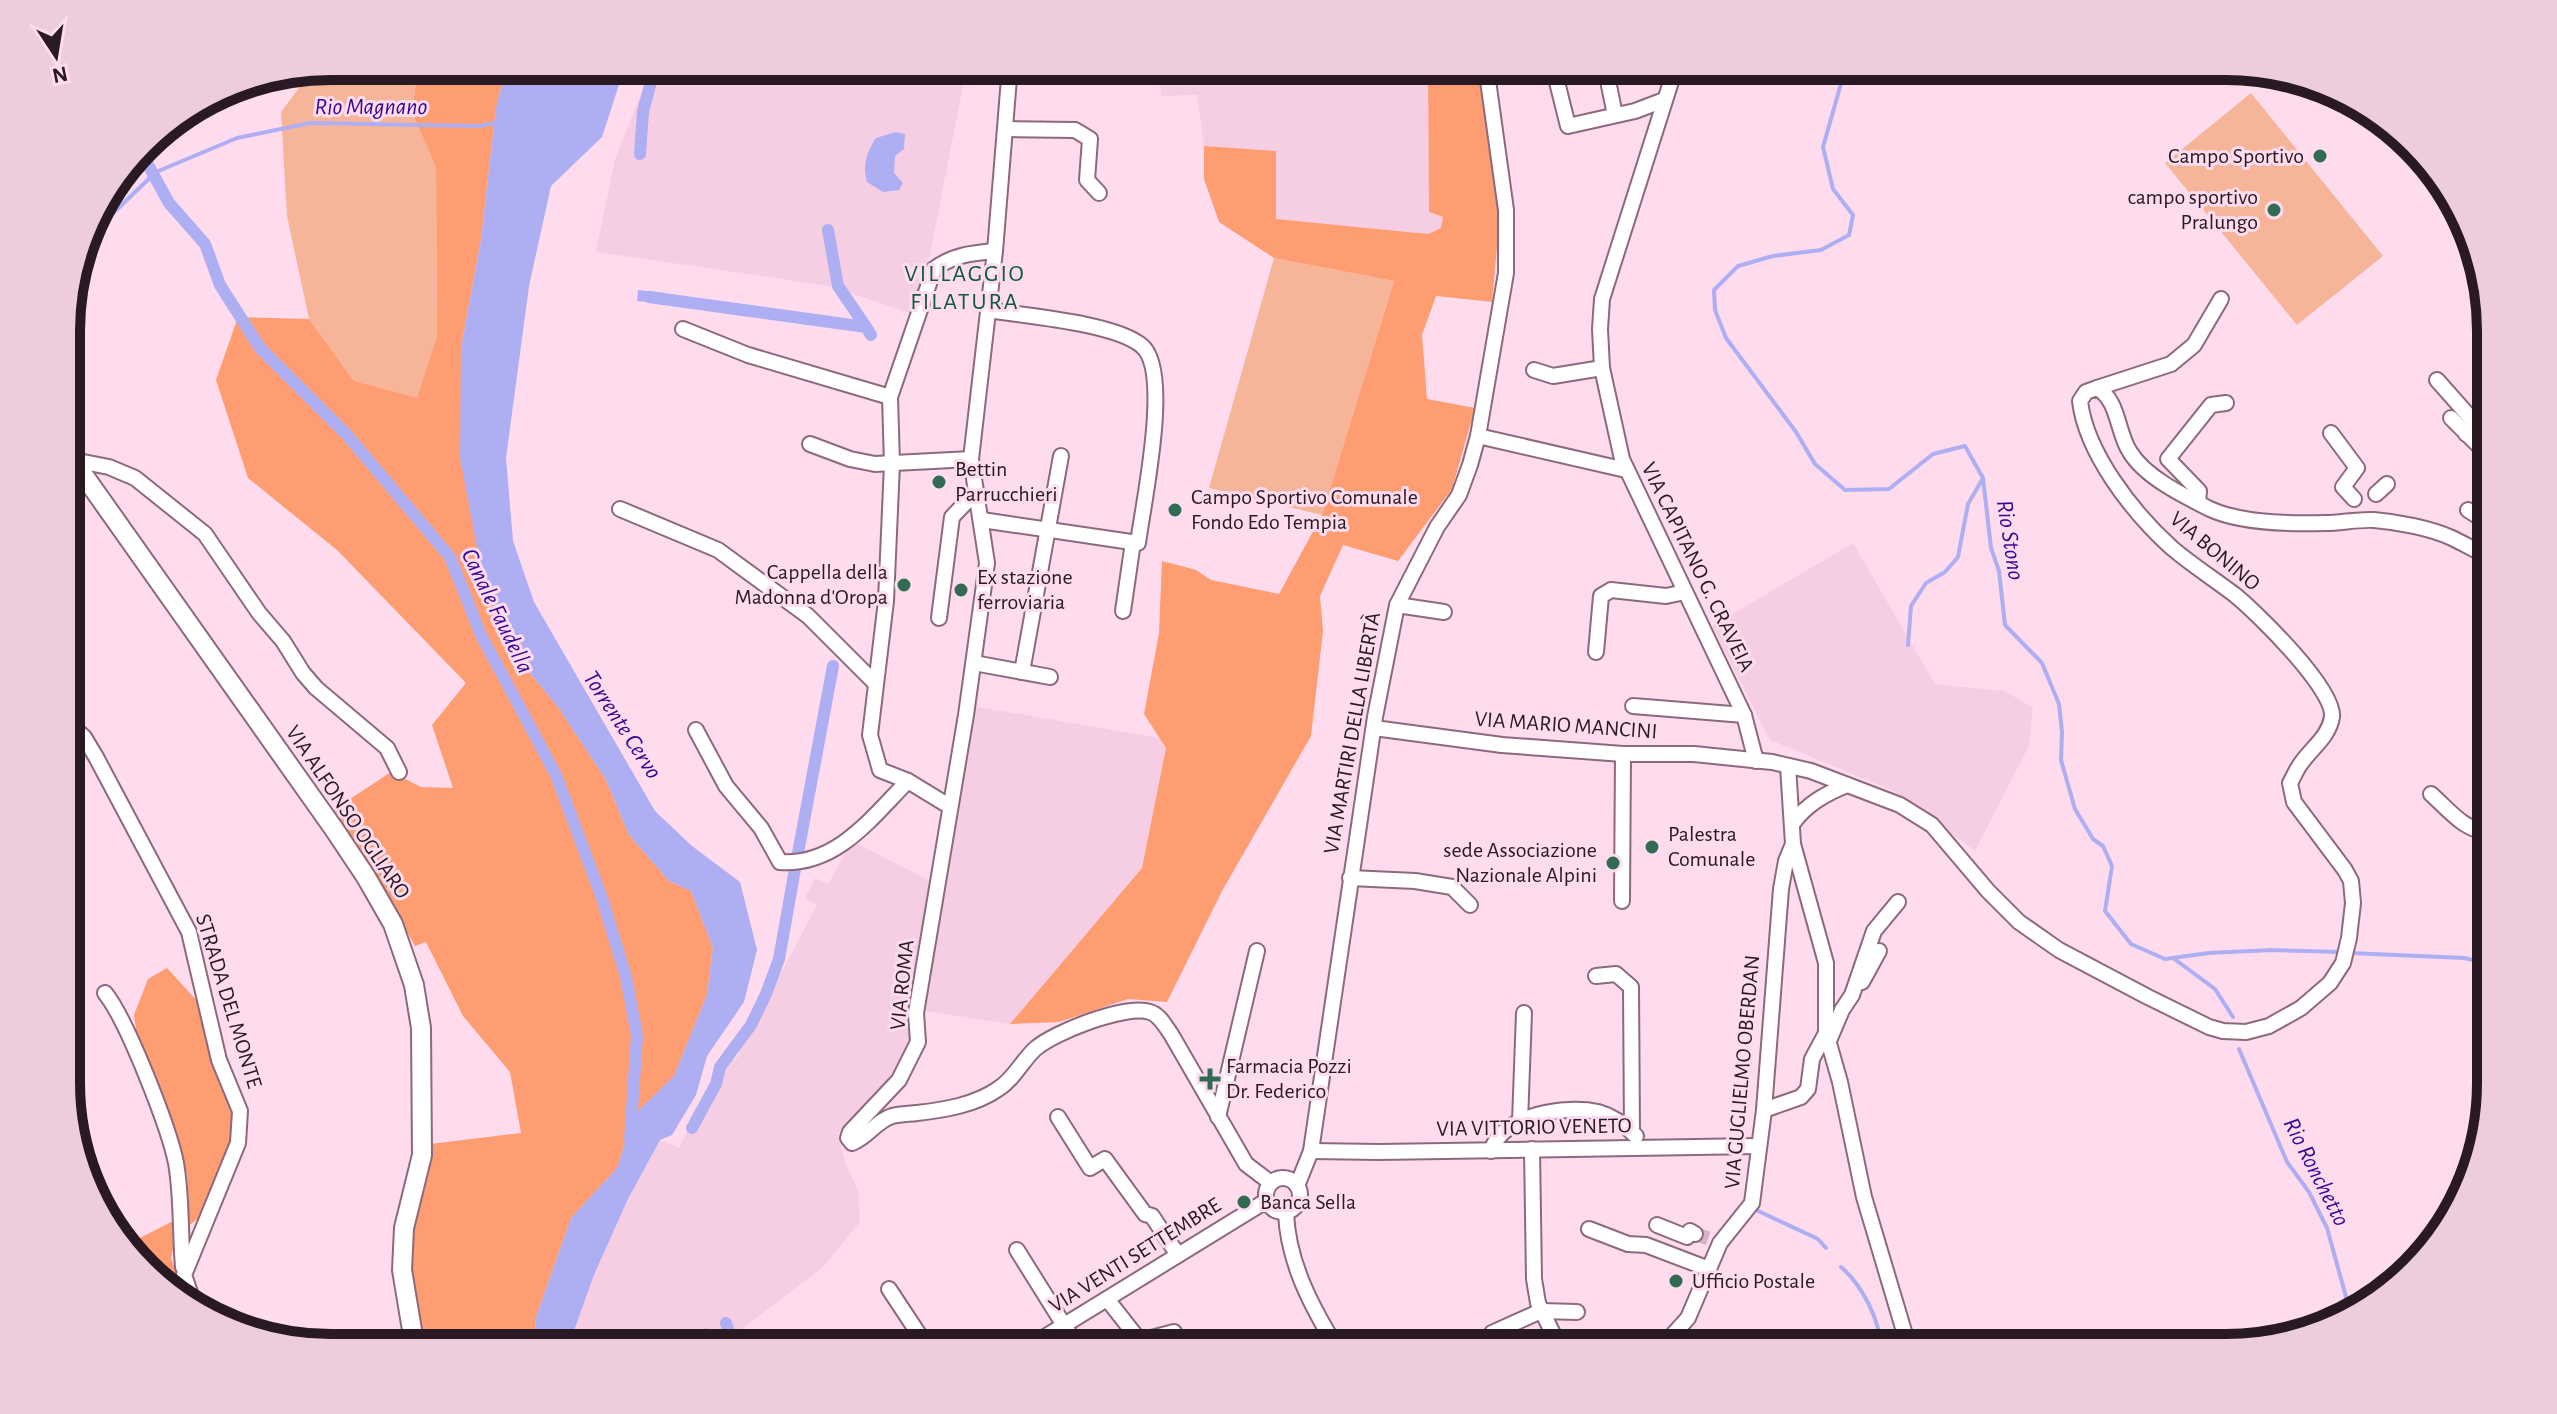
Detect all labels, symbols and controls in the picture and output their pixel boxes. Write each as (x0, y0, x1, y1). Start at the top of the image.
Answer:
north arrow (16, 16, 96, 96)
text: N (50, 62, 70, 87)
water label: Rio Magnano (315, 95, 428, 119)
place label: Campo Sportivo (2168, 145, 2304, 167)
marker: Campo Sportivo (2311, 147, 2329, 165)
place label: campo sportivo Pralungo (2127, 186, 2258, 233)
marker: campo sportivo Pralungo (2265, 201, 2283, 219)
district label: VILLAGGIO FILATURA (904, 262, 1026, 314)
place label: Bettin Parrucchieri (955, 458, 1058, 505)
street label: VIA CAPITANO G. CRAVEIA (1638, 459, 1758, 675)
marker: Bettin Parrucchieri (930, 473, 948, 491)
place label: Campo Sportivo Comunale Fondo Edo Tempia (1191, 486, 1418, 533)
water label: Rio Stono (1992, 498, 2028, 582)
marker: Campo Sportivo Comunale Fondo Edo Tempia (1166, 501, 1184, 519)
street label: VIA BONINO (2166, 507, 2264, 595)
water label: Canale Faudella (457, 545, 537, 677)
place label: Cappella della Madonna d'Oropa (735, 561, 888, 608)
place label: Ex stazione ferroviaria (977, 566, 1073, 613)
marker: Cappella della Madonna d'Oropa (895, 576, 913, 594)
marker: Ex stazione ferroviaria (952, 581, 970, 599)
street label: VIA MARTIRI DELLA LIBERTÀ (1319, 610, 1384, 856)
water label: Torrente Cervo (578, 667, 666, 783)
street label: VIA MARIO MANCINI (1474, 708, 1658, 742)
street label: VIA ALFONSO OGLIARO (282, 721, 414, 903)
place label: Palestra Comunale (1668, 823, 1755, 870)
marker: Palestra Comunale (1643, 838, 1661, 856)
place label: sede Associazione Nazionale Alpini (1443, 839, 1597, 886)
marker: sede Associazione Nazionale Alpini (1604, 854, 1622, 872)
street label: STRADA DEL MONTE (192, 911, 266, 1091)
street label: VIA ROMA (886, 938, 918, 1031)
street label: VIA GUGLIELMO OBERDAN (1721, 954, 1763, 1190)
place label: Farmacia Pozzi Dr. Federico (1226, 1055, 1352, 1102)
marker: Farmacia Pozzi Dr. Federico (1201, 1070, 1219, 1088)
street label: VIA VITTORIO VENETO (1436, 1114, 1632, 1140)
water label: Rio Ronchetto (2279, 1114, 2354, 1230)
place label: Banca Sella (1260, 1191, 1356, 1213)
street label: VIA VENTI SETTEMBRE (1045, 1193, 1225, 1317)
marker: Banca Sella (1235, 1193, 1253, 1211)
place label: Ufficio Postale (1692, 1270, 1815, 1292)
marker: Ufficio Postale (1667, 1272, 1685, 1290)

